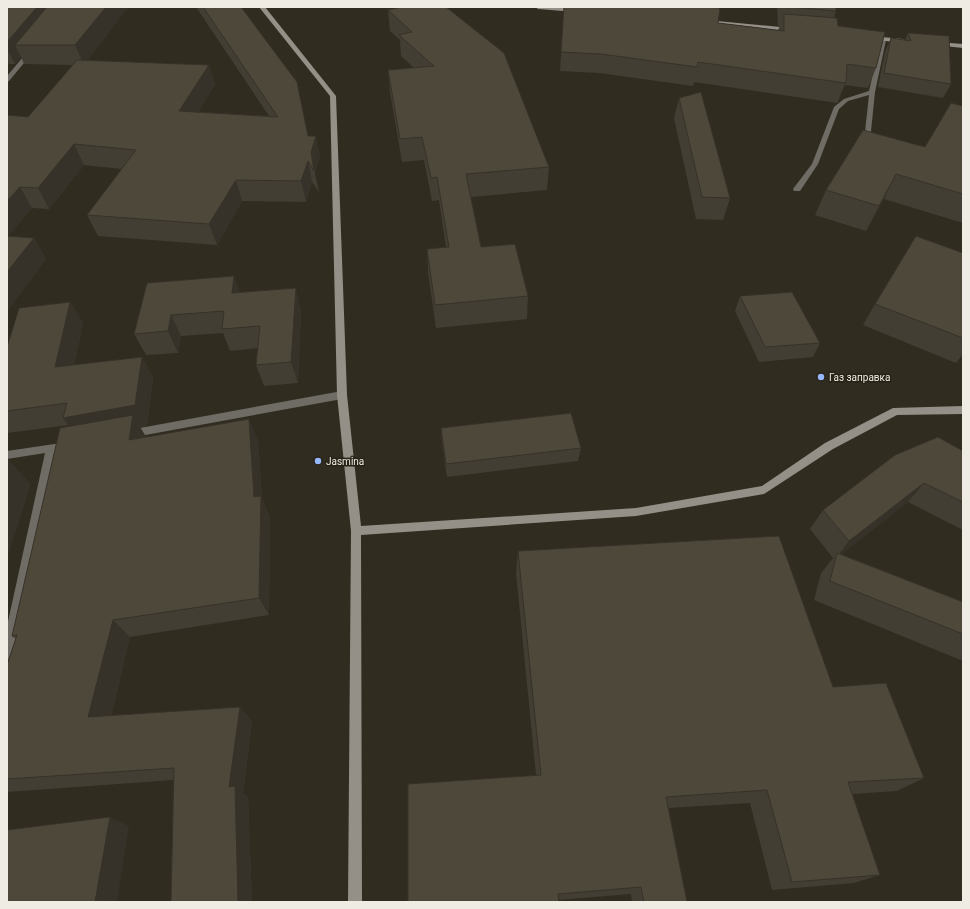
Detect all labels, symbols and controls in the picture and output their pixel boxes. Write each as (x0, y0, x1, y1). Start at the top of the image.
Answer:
marker: Газ заправка (816, 372, 826, 382)
place label: Газ заправка (829, 372, 890, 383)
marker: Jasmina (313, 456, 323, 466)
place label: Jasmina (326, 456, 364, 467)

